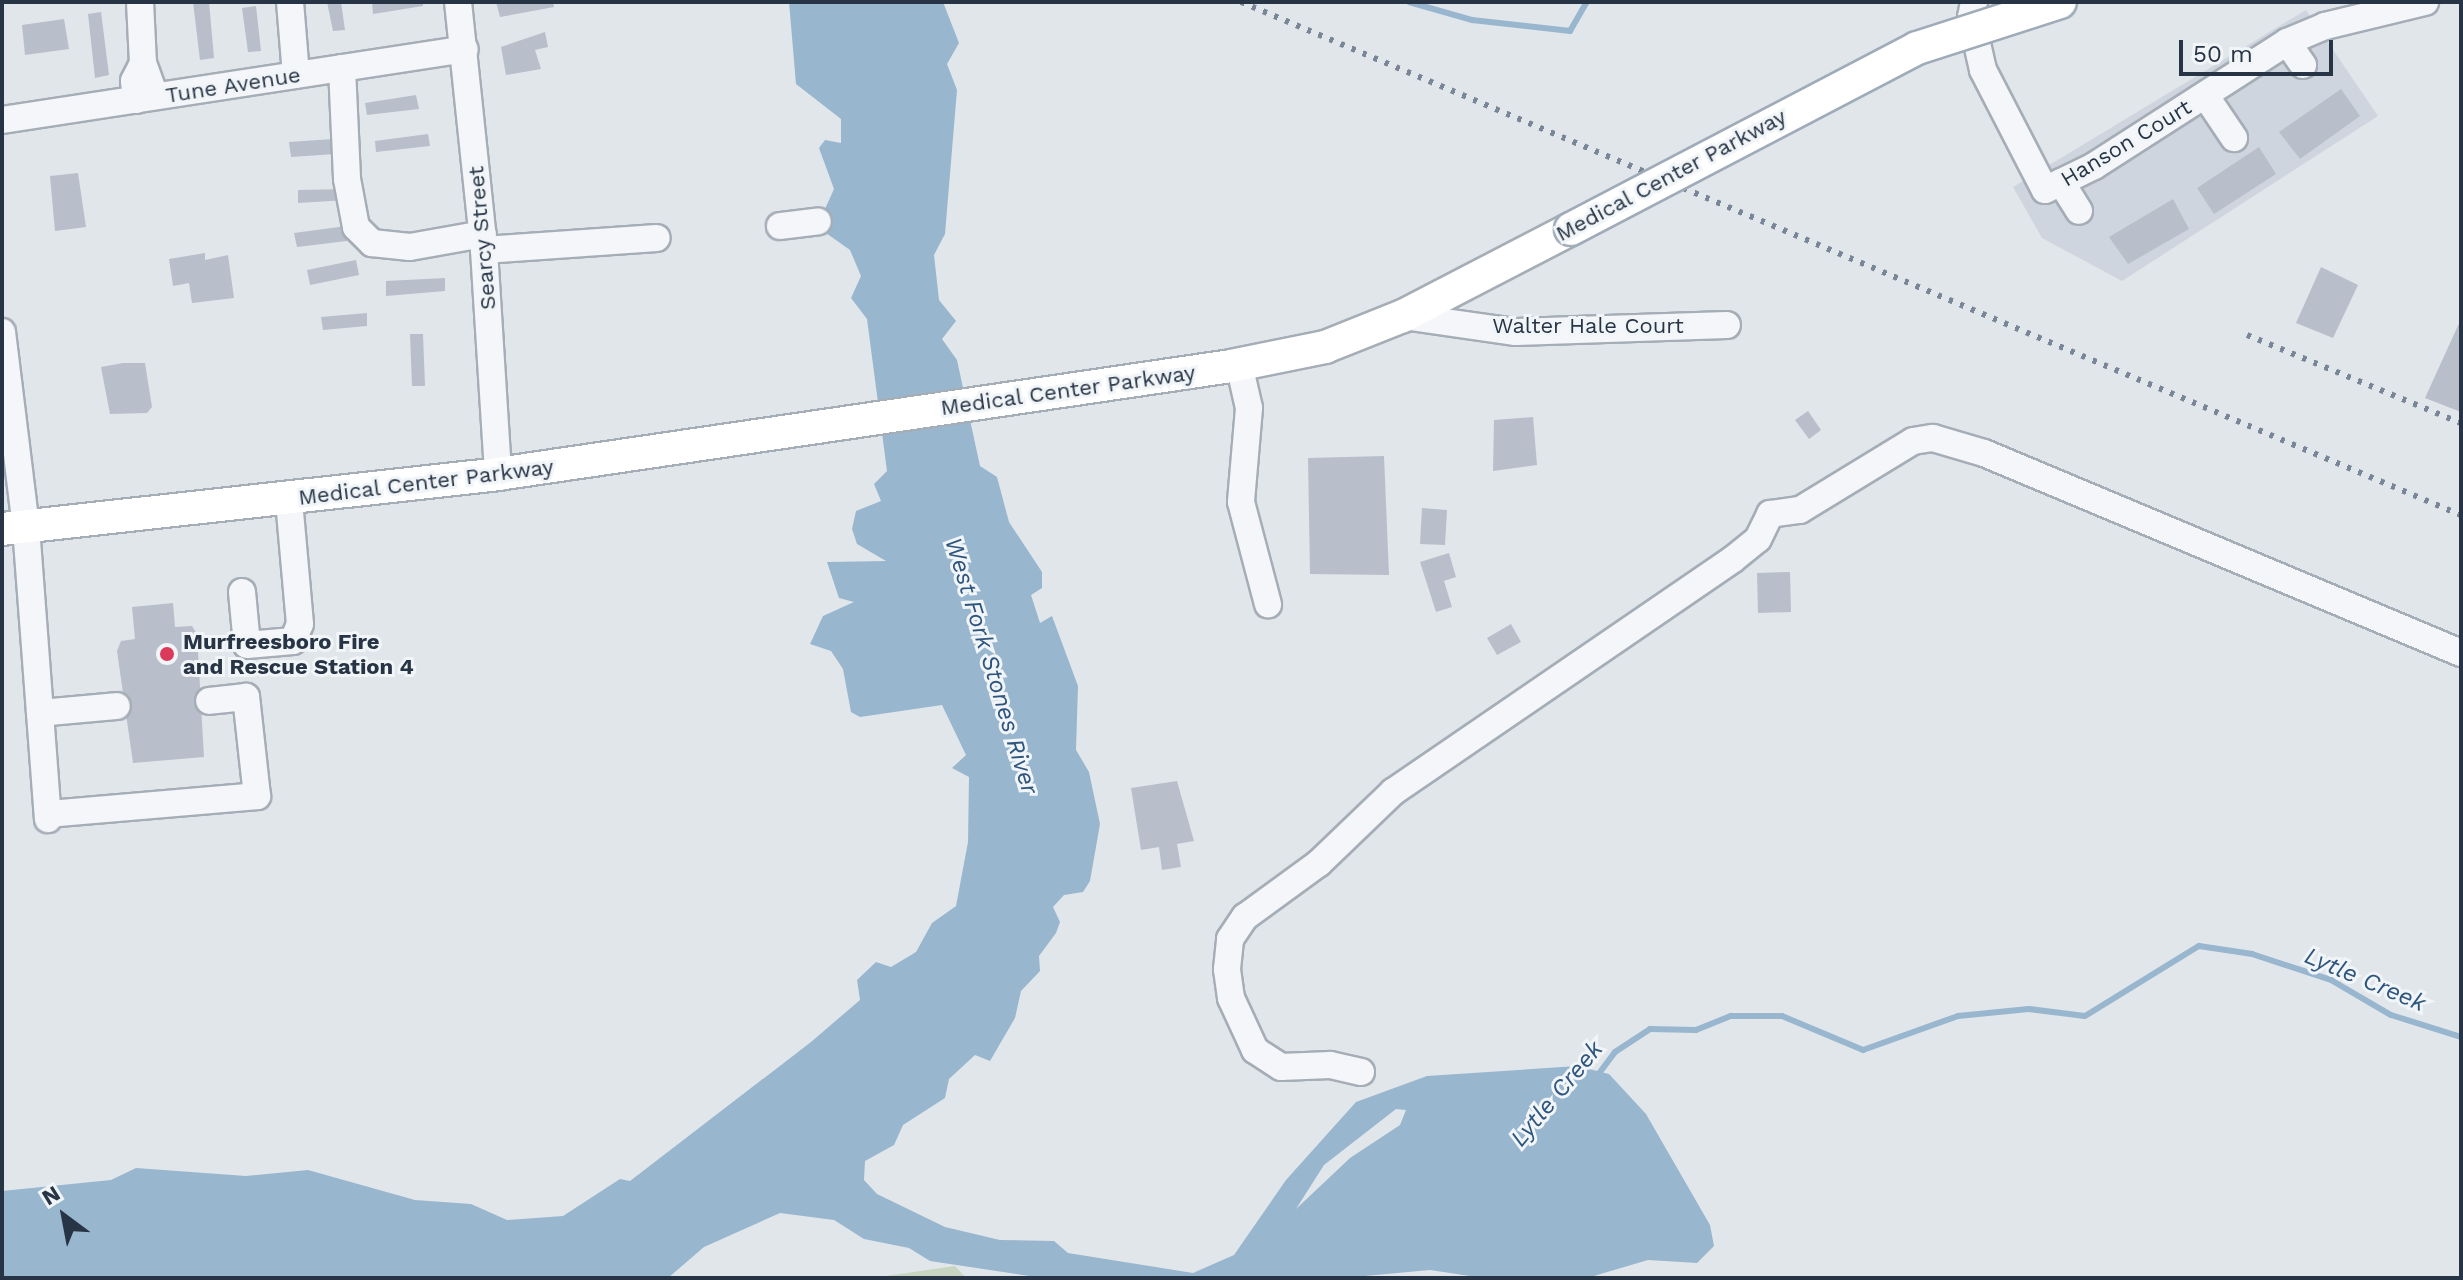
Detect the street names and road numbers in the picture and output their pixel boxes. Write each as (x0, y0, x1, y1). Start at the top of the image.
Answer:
street label: Tune Avenue (163, 61, 303, 109)
street label: Hanson Court (2056, 94, 2196, 192)
street label: Medical Center Parkway (1551, 103, 1791, 247)
street label: Searcy Street (463, 165, 501, 311)
street label: Walter Hale Court (1492, 313, 1684, 339)
street label: Medical Center Parkway (938, 359, 1198, 421)
street label: Medical Center Parkway (296, 453, 556, 511)

